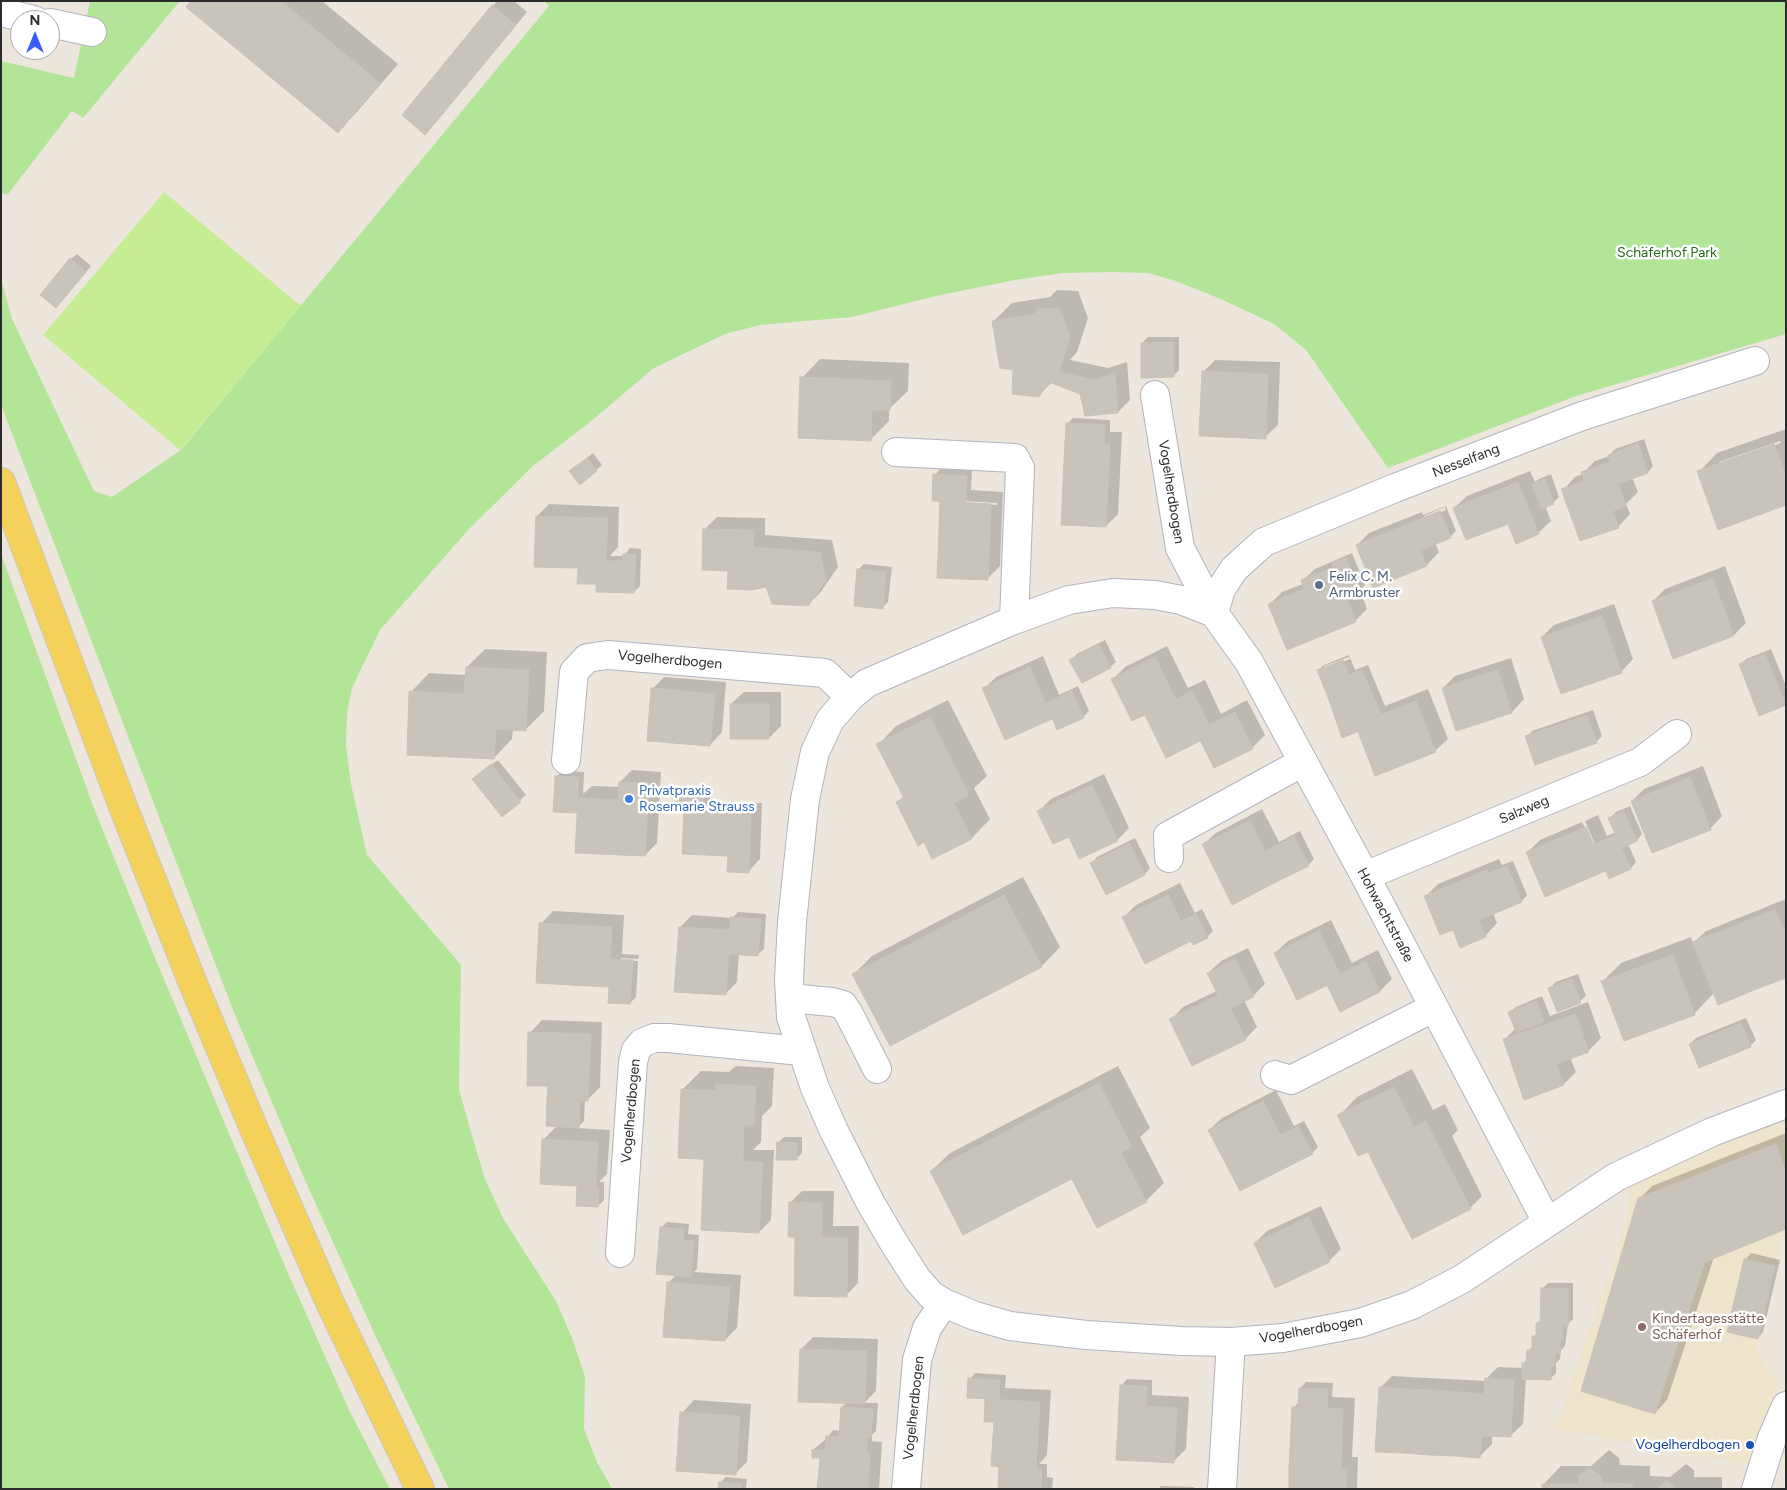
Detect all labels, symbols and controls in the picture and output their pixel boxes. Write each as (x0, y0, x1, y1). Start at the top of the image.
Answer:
north arrow (10, 10, 60, 60)
text: N (30, 12, 40, 29)
park label: Schäferhof Park (1617, 245, 1717, 261)
street label: Vogelherdbogen (1155, 439, 1187, 545)
street label: Nesselfang (1430, 441, 1502, 481)
place label: Felix C. M. Armbruster (1329, 569, 1400, 602)
marker: Felix C. M. Armbruster (1313, 579, 1325, 591)
street label: Vogelherdbogen (617, 647, 723, 673)
place label: Privatpraxis Rosemarie Strauss (639, 783, 755, 816)
street label: Salzweg (1497, 792, 1551, 828)
marker: Privatpraxis Rosemarie Strauss (623, 793, 635, 805)
street label: Hohwachtstraße (1353, 865, 1417, 965)
street label: Vogelherdbogen (618, 1058, 644, 1164)
place label: Kindertagesstätte Schäferhof (1652, 1311, 1764, 1344)
street label: Vogelherdbogen (1258, 1313, 1364, 1347)
marker: Kindertagesstätte Schäferhof (1636, 1321, 1648, 1333)
street label: Vogelherdbogen (900, 1355, 928, 1461)
place label: Vogelherdbogen (1635, 1437, 1740, 1453)
marker: Vogelherdbogen (1744, 1439, 1756, 1451)

